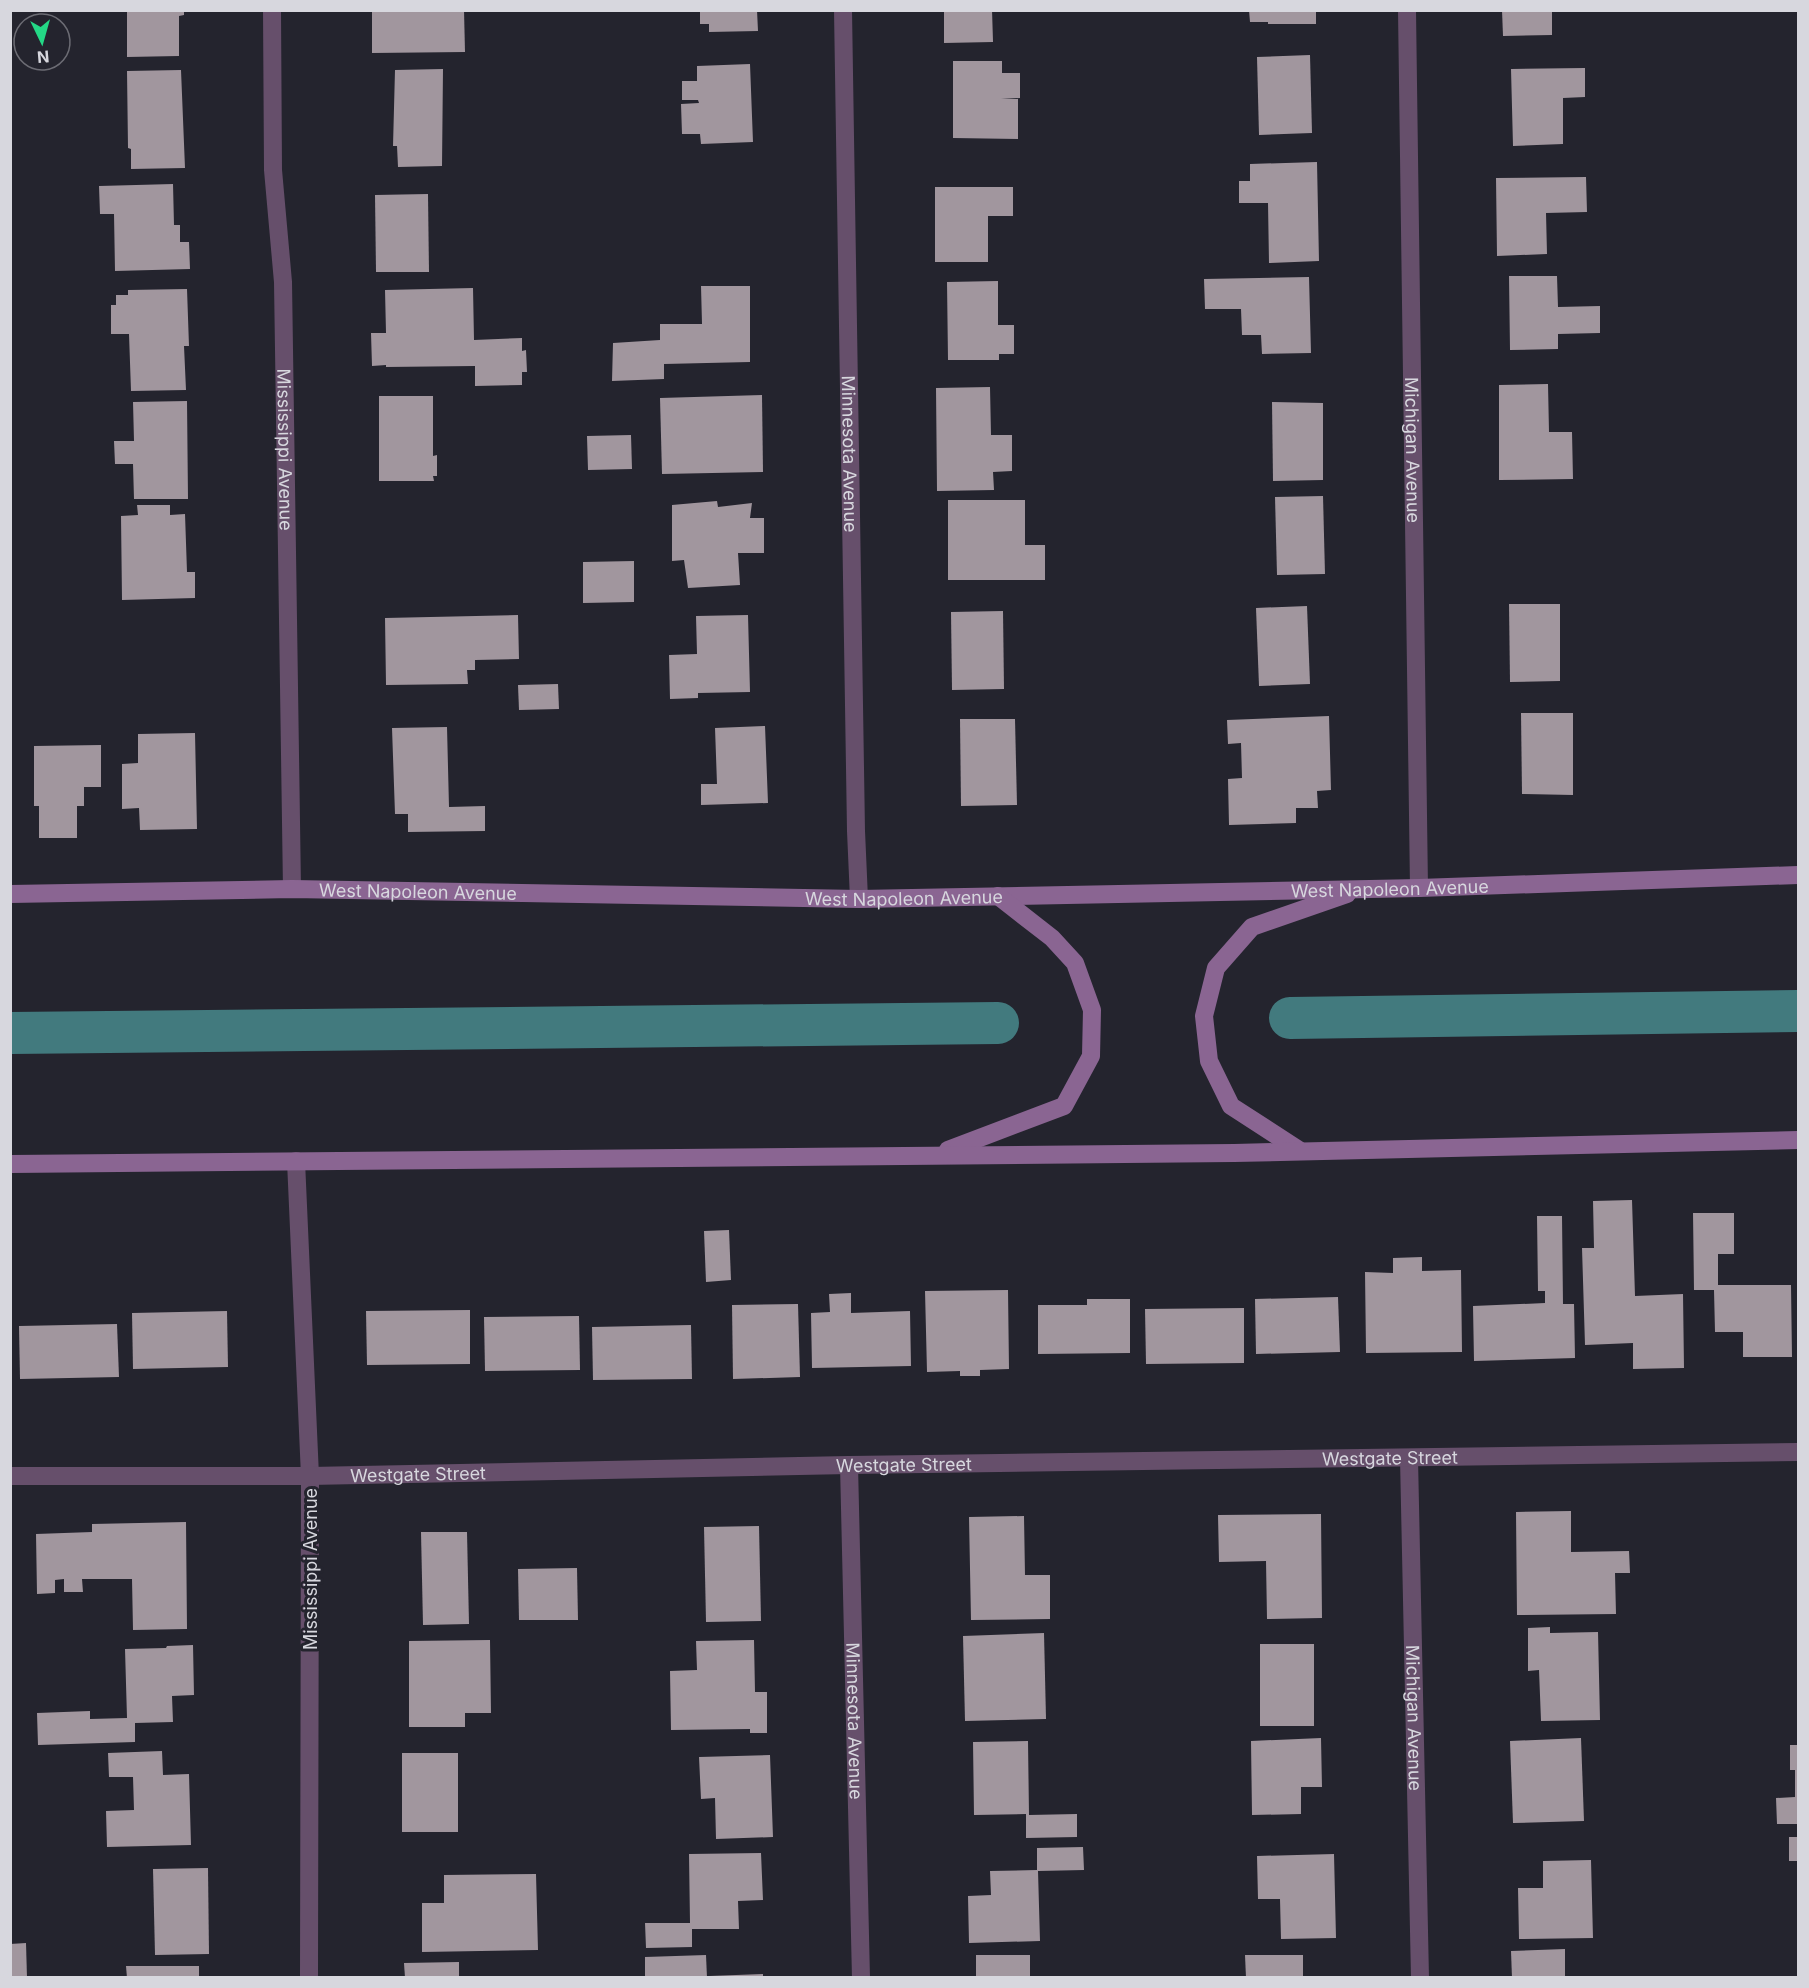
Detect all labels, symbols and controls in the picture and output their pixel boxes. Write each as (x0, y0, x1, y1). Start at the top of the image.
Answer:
north arrow (12, 12, 72, 72)
text: N (36, 46, 50, 67)
street label: Mississippi Avenue (274, 368, 297, 531)
street label: Minnesota Avenue (838, 375, 862, 533)
street label: Michigan Avenue (1402, 377, 1425, 523)
street label: West Napoleon Avenue (1291, 875, 1489, 901)
street label: West Napoleon Avenue (319, 879, 517, 903)
street label: West Napoleon Avenue (805, 886, 1003, 910)
street label: Westgate Street (1322, 1446, 1458, 1469)
street label: Westgate Street (836, 1453, 972, 1476)
street label: Westgate Street (350, 1462, 486, 1486)
street label: Mississippi Avenue (300, 1488, 321, 1650)
street label: Minnesota Avenue (843, 1642, 867, 1800)
street label: Michigan Avenue (1402, 1645, 1427, 1791)

